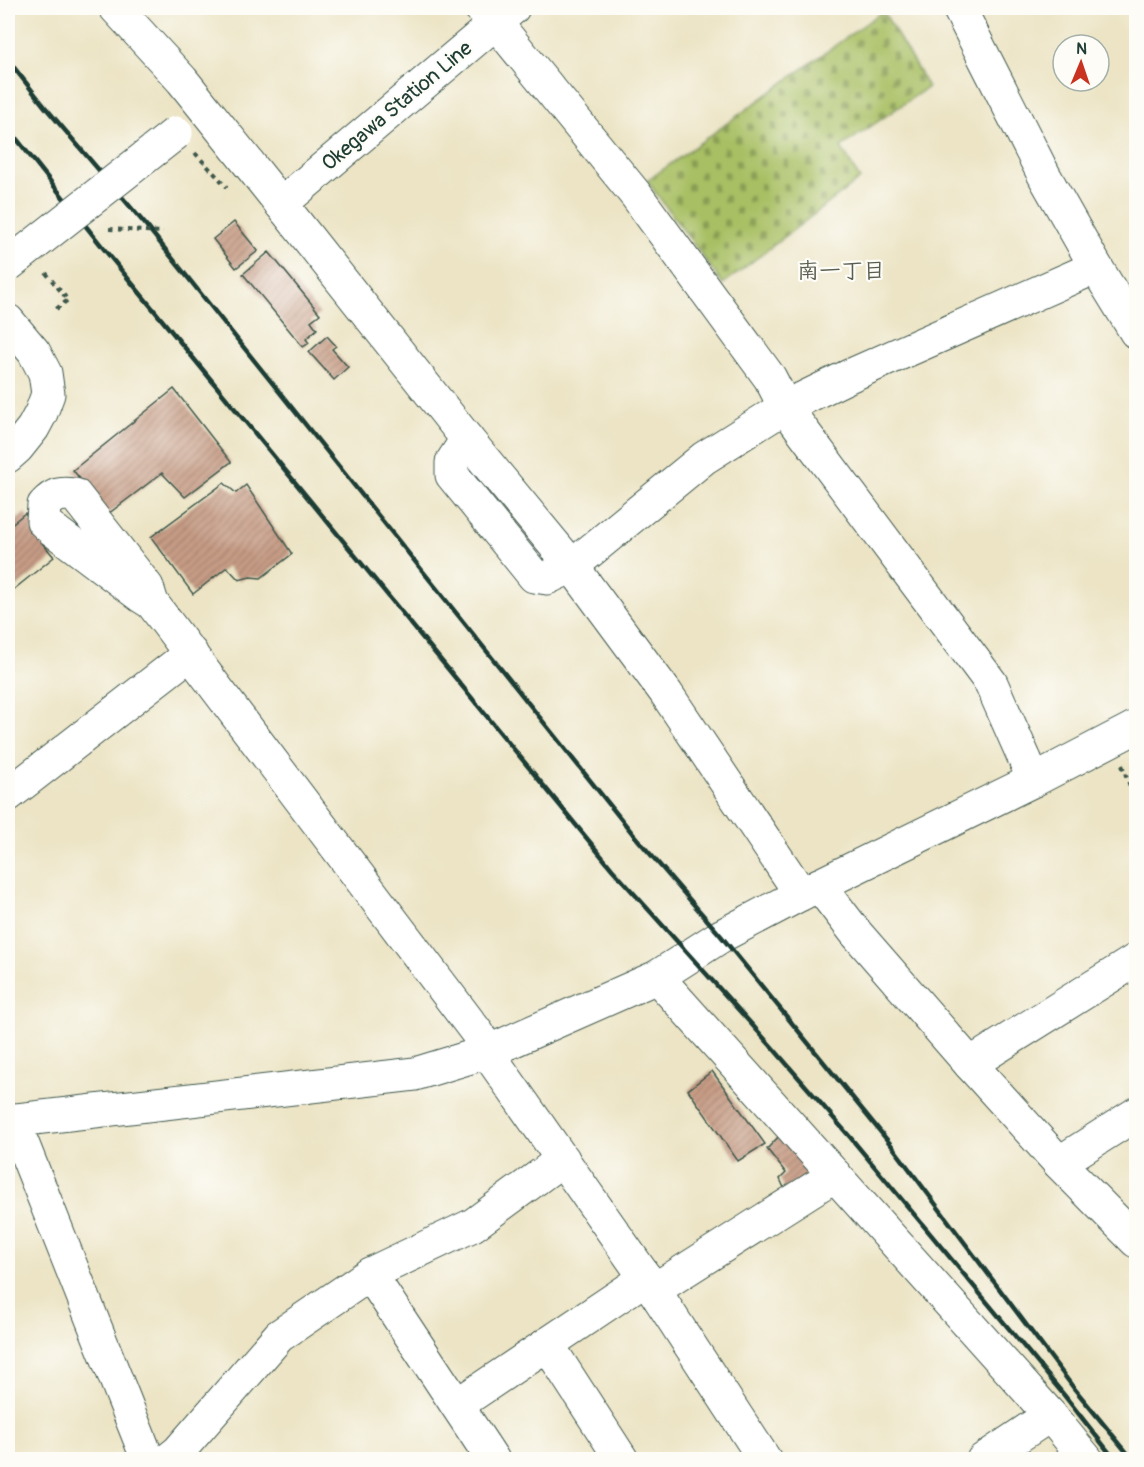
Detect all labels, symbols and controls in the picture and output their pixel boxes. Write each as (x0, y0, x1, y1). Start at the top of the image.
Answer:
north arrow (1051, 33, 1111, 93)
street label: Okegawa Station Line (316, 35, 478, 177)
text: N (1076, 39, 1087, 59)
district label: 南一丁目 (797, 257, 885, 285)

